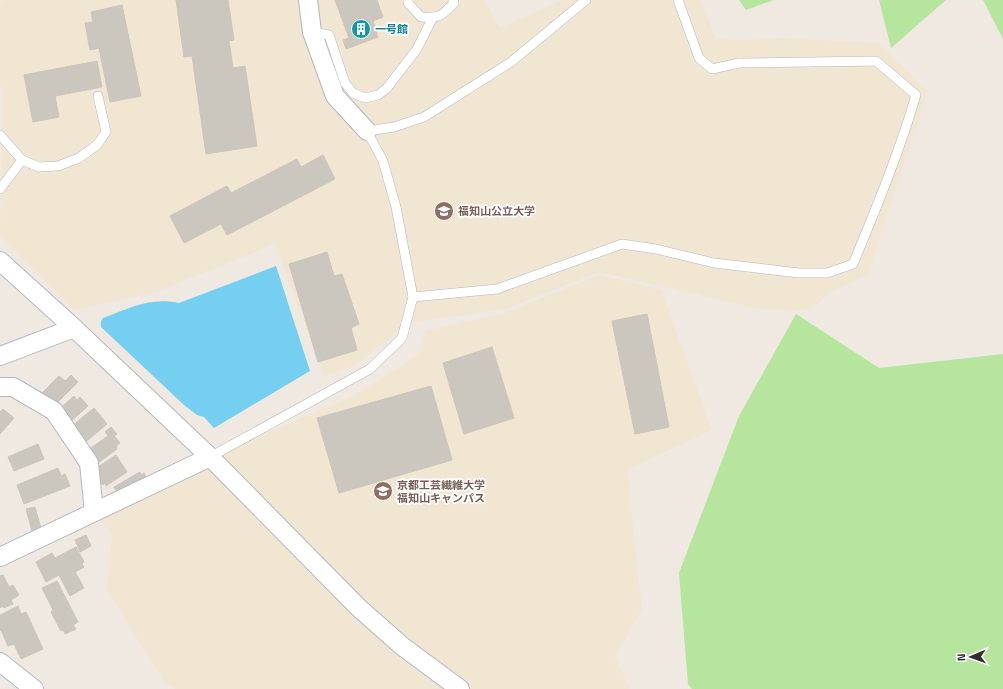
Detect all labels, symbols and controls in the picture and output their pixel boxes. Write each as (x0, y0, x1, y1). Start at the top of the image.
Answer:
building icon: 一号館 (350, 18, 372, 40)
place label: 一号館 (375, 21, 408, 37)
school or university icon: 福知山公立大学 (433, 200, 455, 222)
place label: 福知山公立大学 (458, 203, 535, 219)
place label: 京都工芸繊維大学 福知山キャンパス (397, 477, 485, 506)
school or university icon: 京都工芸繊維大学 福知山キャンパス (372, 480, 394, 502)
north arrow (951, 637, 991, 677)
text: N (953, 653, 969, 661)

